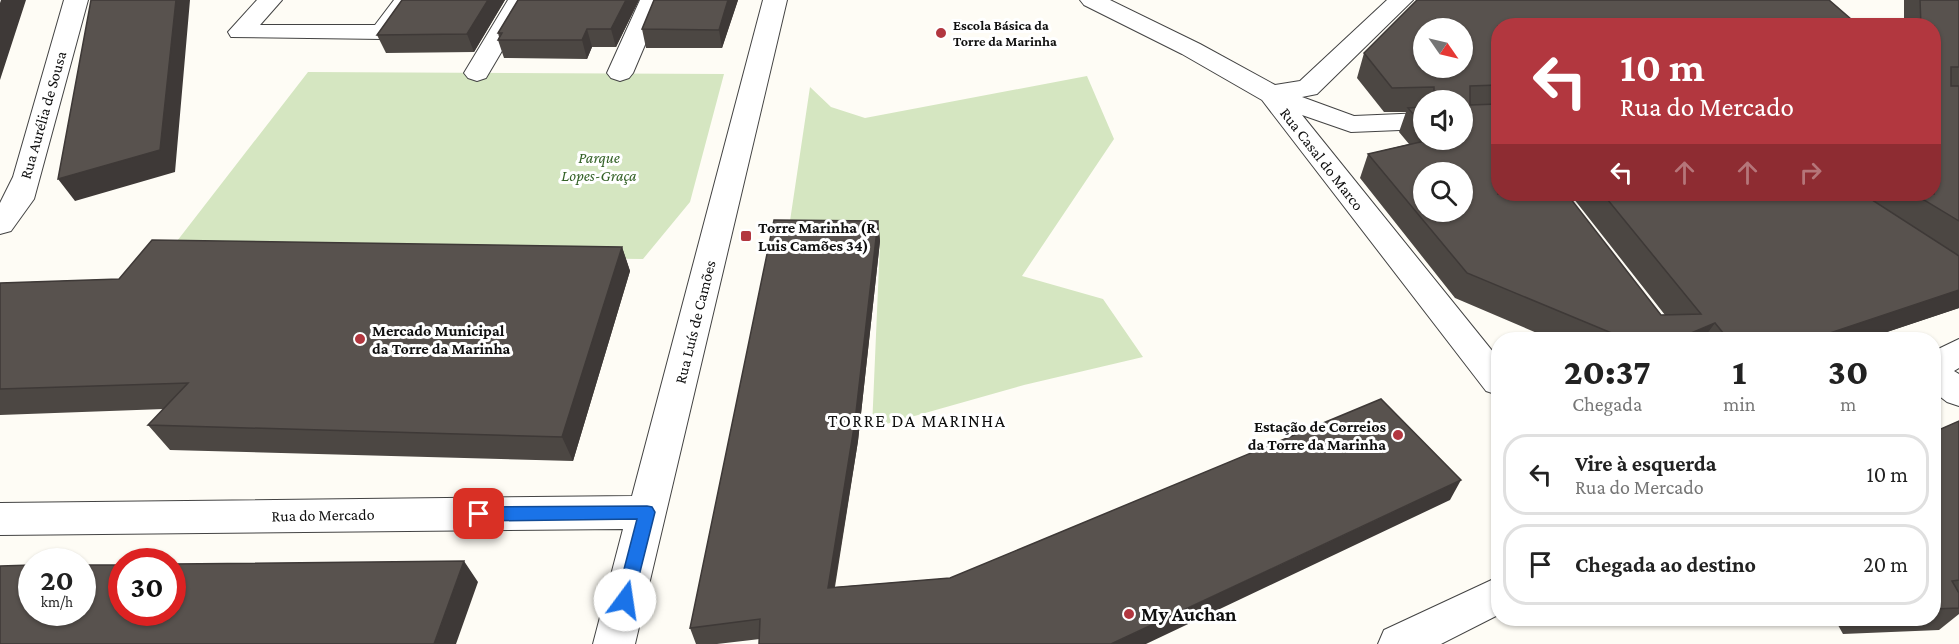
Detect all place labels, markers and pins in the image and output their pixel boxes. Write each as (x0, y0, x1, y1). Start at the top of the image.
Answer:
place label: Escola Básica da Torre da Marinha (953, 17, 1057, 49)
marker: Escola Básica da Torre da Marinha (934, 26, 948, 40)
place label: Torre Marinha (R Luis Camões 34) (758, 219, 876, 255)
marker: Torre Marinha (R Luis Camões 34) (739, 229, 753, 243)
place label: Mercado Municipal da Torre da Marinha (372, 322, 511, 357)
marker: Mercado Municipal da Torre da Marinha (353, 332, 367, 346)
place label: Estação de Correios da Torre da Marinha (1248, 418, 1386, 453)
marker: Estação de Correios da Torre da Marinha (1391, 428, 1405, 442)
pin (453, 488, 504, 539)
place label: My Auchan (1141, 603, 1237, 625)
marker: My Auchan (1122, 607, 1136, 621)

